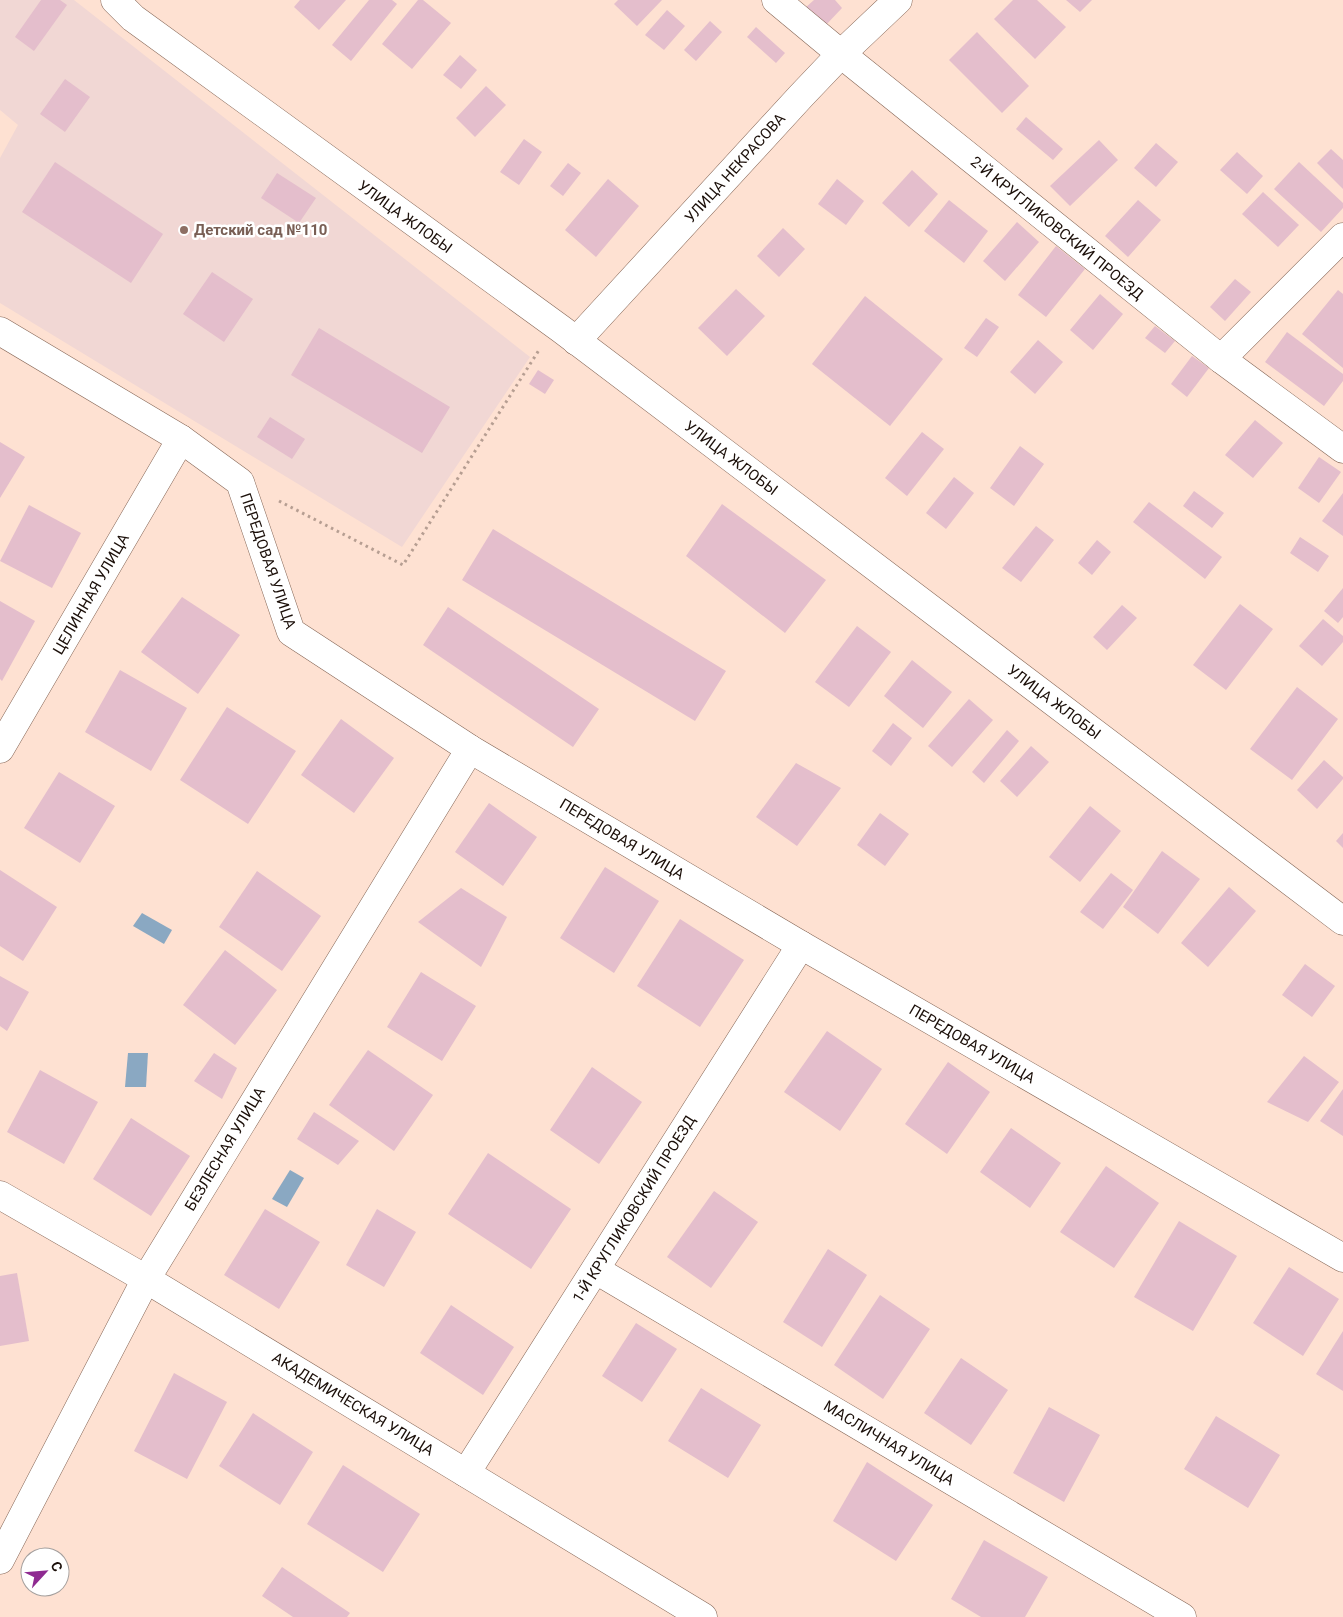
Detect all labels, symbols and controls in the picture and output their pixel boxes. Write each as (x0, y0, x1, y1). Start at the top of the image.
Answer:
street label: УЛИЦА НЕКРАСОВА (681, 109, 789, 226)
street label: 2-Й КРУГЛИКОВСКИЙ ПРОЕЗД (967, 153, 1147, 303)
street label: УЛИЦА ЖЛОБЫ (354, 177, 456, 257)
place label: Детский сад №110 (194, 221, 327, 239)
marker: Детский сад №110 (178, 224, 190, 236)
street label: УЛИЦА ЖЛОБЫ (681, 417, 781, 499)
street label: ПЕРЕДОВАЯ УЛИЦА (236, 491, 300, 631)
street label: ЦЕЛИННАЯ УЛИЦА (49, 530, 133, 658)
street label: УЛИЦА ЖЛОБЫ (1004, 661, 1104, 743)
street label: ПЕРЕДОВАЯ УЛИЦА (556, 795, 688, 883)
street label: ПЕРЕДОВАЯ УЛИЦА (906, 1001, 1038, 1087)
street label: БЕЗЛЕСНАЯ УЛИЦА (181, 1084, 269, 1214)
street label: 1-Й КРУГЛИКОВСКИЙ ПРОЕЗД (569, 1112, 699, 1306)
street label: АКАДЕМИЧЕСКАЯ УЛИЦА (269, 1349, 437, 1460)
street label: МАСЛИЧНАЯ УЛИЦА (820, 1397, 958, 1489)
north arrow (20, 1547, 70, 1597)
text: С (47, 1559, 66, 1574)

